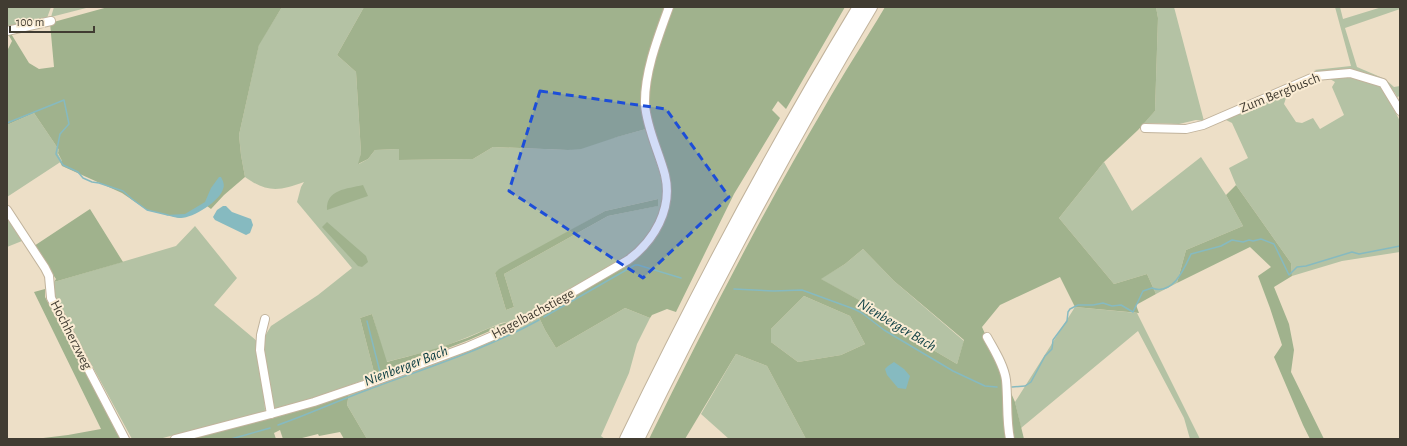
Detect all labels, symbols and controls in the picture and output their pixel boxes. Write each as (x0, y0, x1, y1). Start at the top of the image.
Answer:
scale bar (10, 8, 94, 34)
text: 100 m (16, 16, 44, 28)
street label: Zum Bergbusch (1238, 71, 1322, 115)
street label: Hagelbachstiege (489, 286, 577, 342)
water label: Nienberger Bach (855, 296, 939, 354)
street label: Hochherzweg (48, 298, 94, 372)
water label: Nienberger Bach (362, 343, 450, 389)

